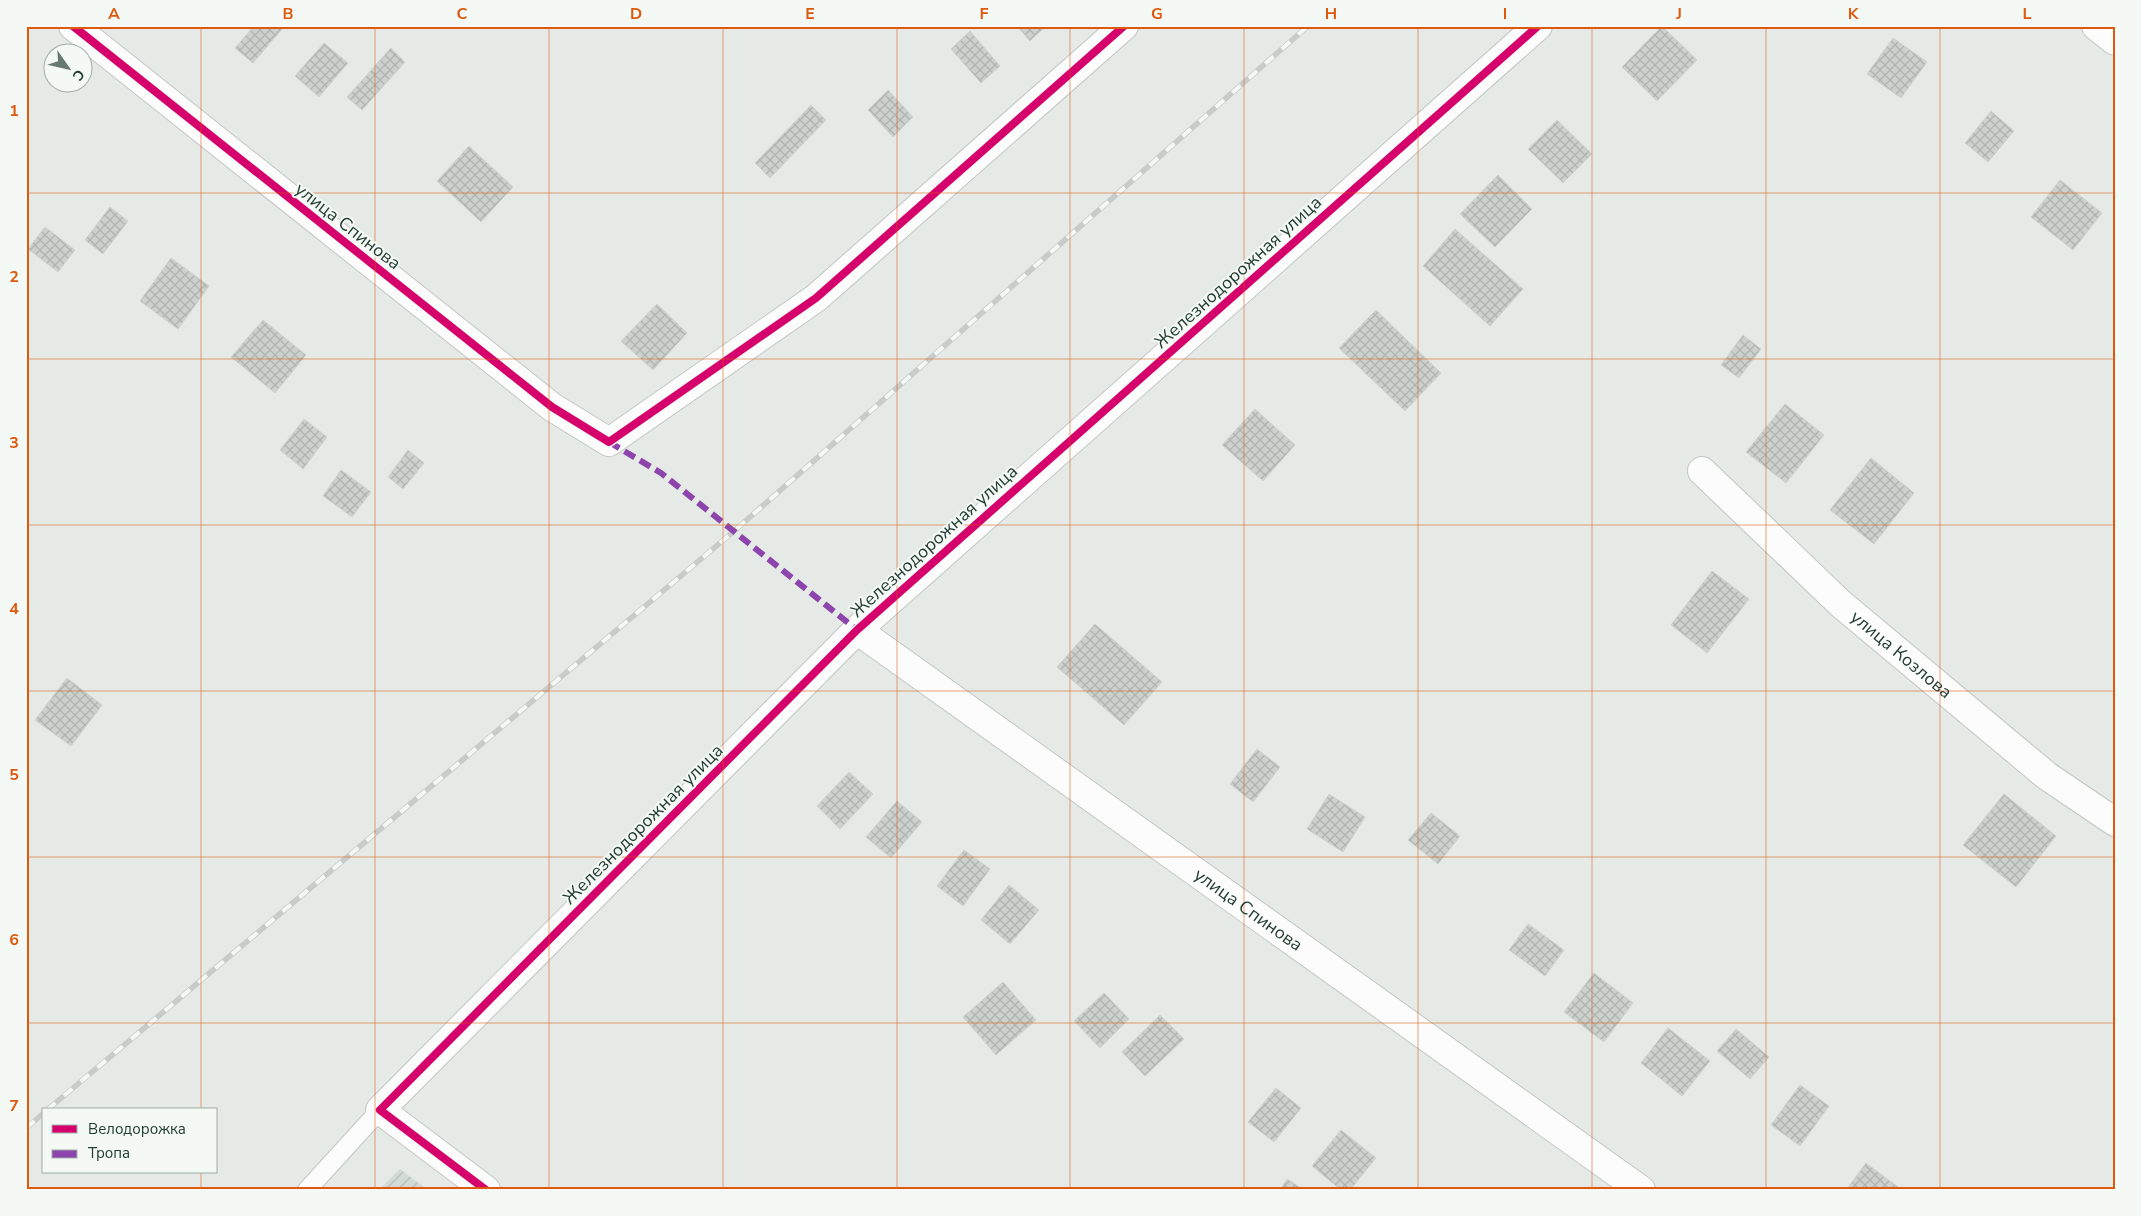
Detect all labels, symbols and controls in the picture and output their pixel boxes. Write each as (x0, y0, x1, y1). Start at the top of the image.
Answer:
text: A (108, 3, 120, 25)
text: B (282, 3, 294, 25)
text: C (457, 3, 468, 25)
text: D (630, 3, 642, 25)
text: E (805, 3, 815, 25)
text: F (980, 3, 989, 25)
text: G (1151, 3, 1163, 25)
text: H (1325, 3, 1337, 25)
text: I (1503, 3, 1507, 25)
text: J (1675, 3, 1682, 25)
text: K (1848, 3, 1860, 25)
text: L (2023, 3, 2032, 25)
north arrow (42, 42, 92, 92)
text: С (68, 66, 89, 85)
text: 1 (9, 100, 19, 122)
street label: улица Спинова (290, 177, 406, 275)
street label: Железнодорожная улица (1149, 190, 1327, 354)
text: 2 (9, 266, 19, 288)
text: 3 (9, 432, 19, 454)
street label: Железнодорожная улица (845, 459, 1023, 623)
text: 4 (9, 598, 19, 620)
street label: улица Козлова (1845, 605, 1957, 704)
street label: Железнодорожная улица (558, 739, 728, 909)
text: 5 (9, 764, 19, 786)
street label: улица Спинова (1189, 863, 1308, 957)
text: 6 (9, 929, 19, 951)
text: 7 (9, 1095, 19, 1117)
legend (42, 1108, 218, 1174)
text: Велодорожка (88, 1119, 186, 1139)
text: Тропа (88, 1143, 130, 1163)

